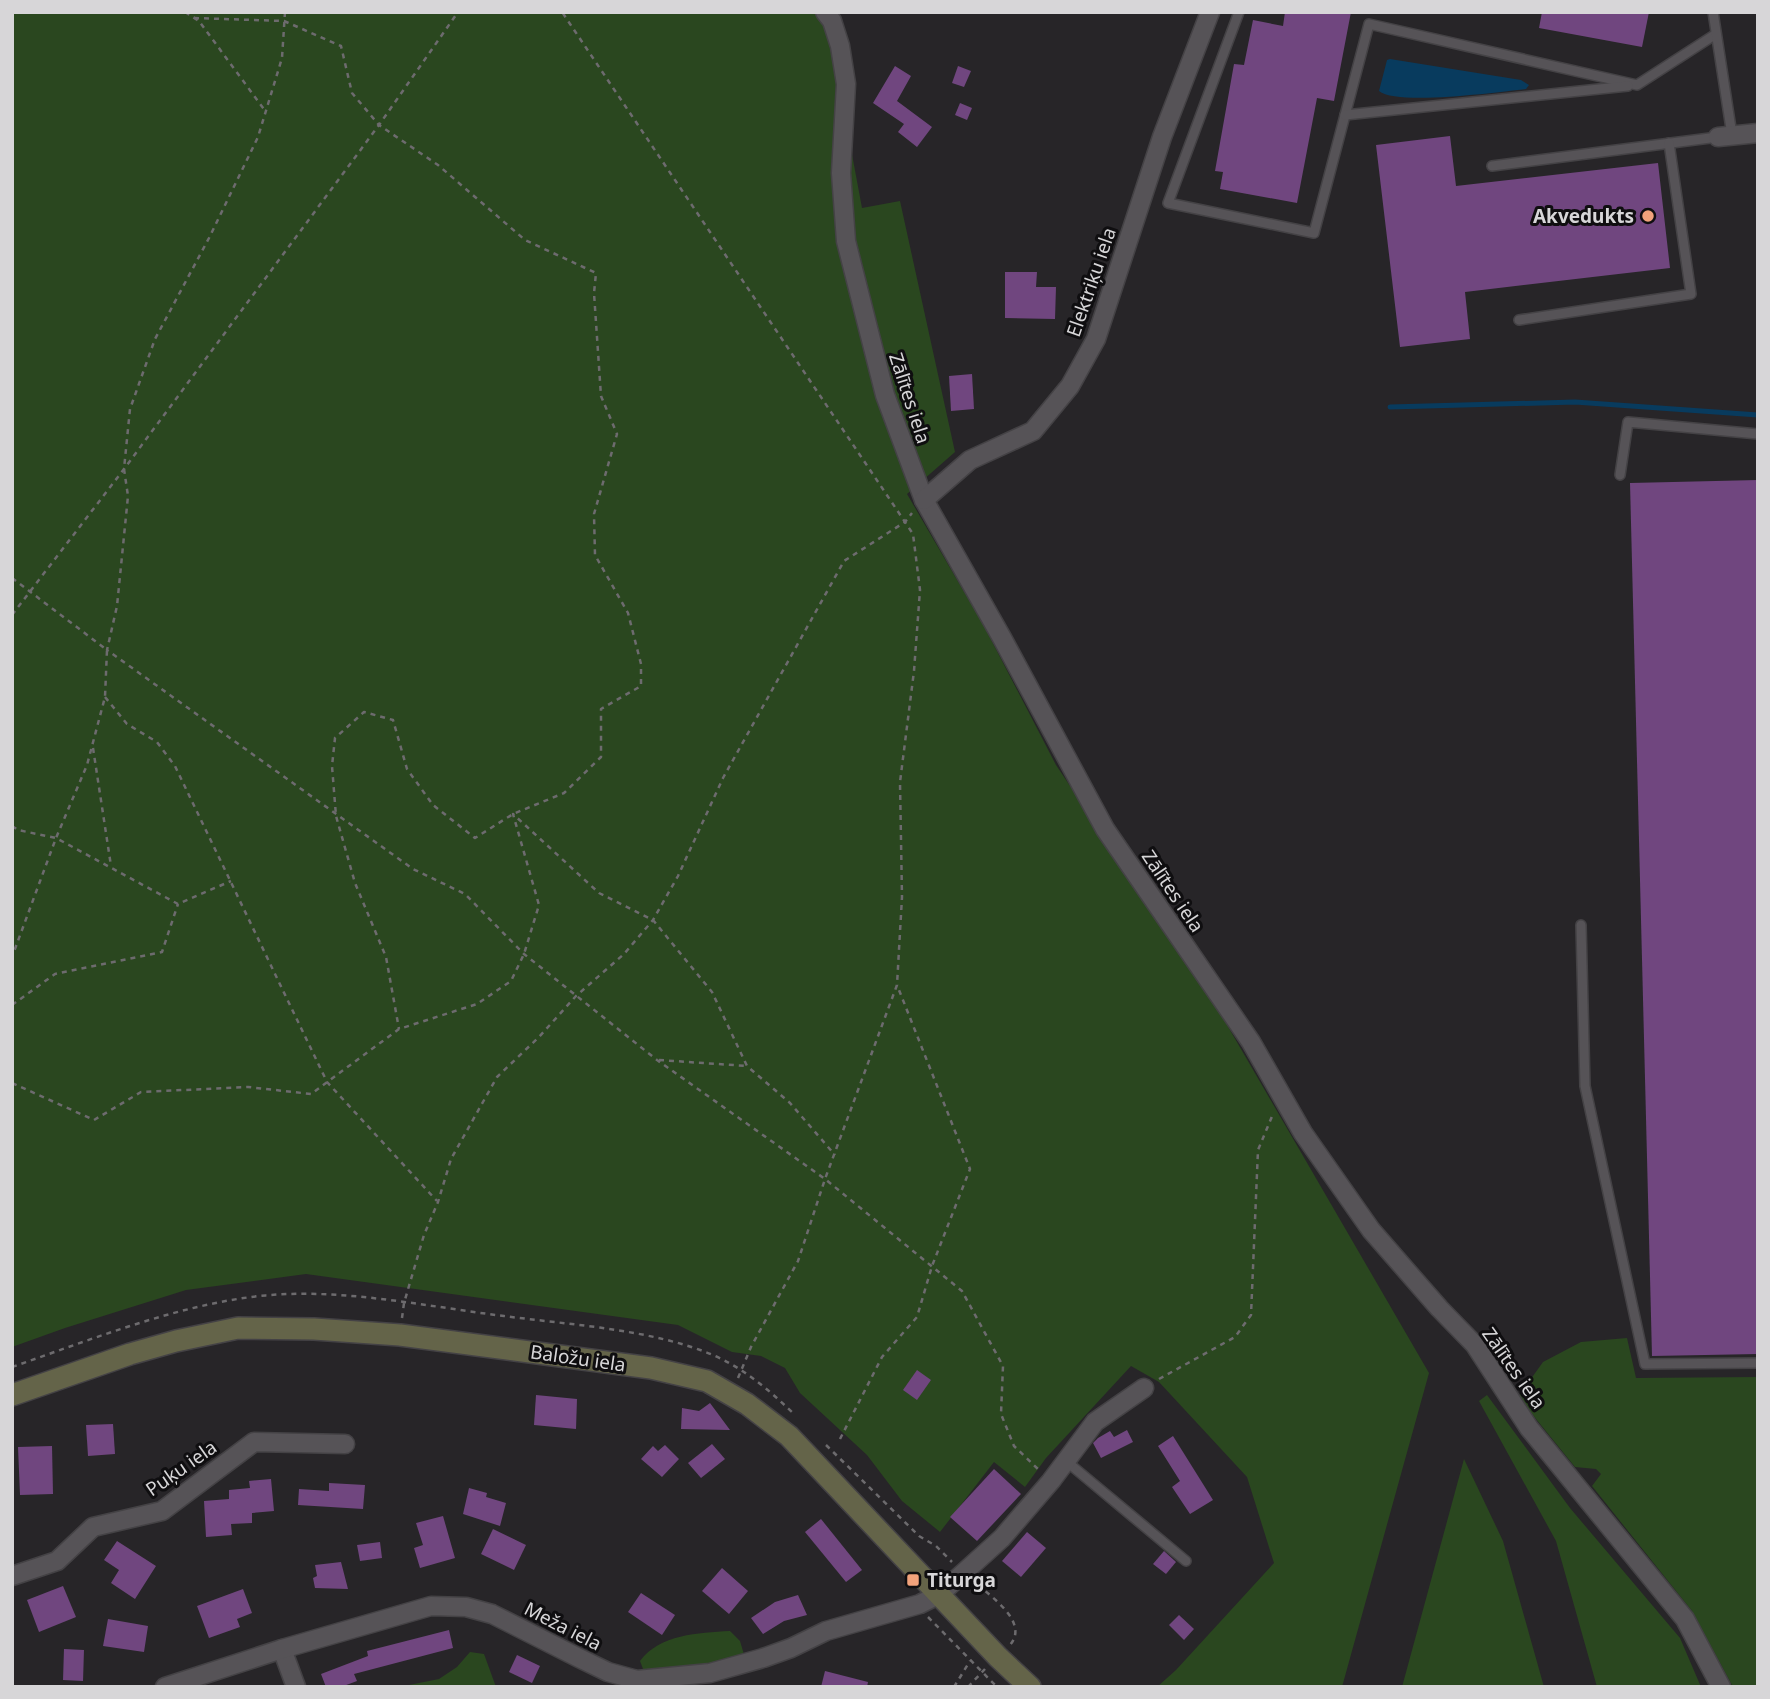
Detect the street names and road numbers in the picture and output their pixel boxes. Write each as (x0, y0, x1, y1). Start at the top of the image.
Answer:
street label: Elektriķu iela (1060, 224, 1122, 340)
street label: Zālītes iela (883, 349, 937, 447)
street label: Zālītes iela (1136, 845, 1210, 937)
street label: Zālītes iela (1476, 1322, 1552, 1414)
street label: Baložu iela (529, 1338, 627, 1378)
street label: Puķu iela (140, 1434, 222, 1502)
street label: Meža iela (520, 1595, 606, 1657)

